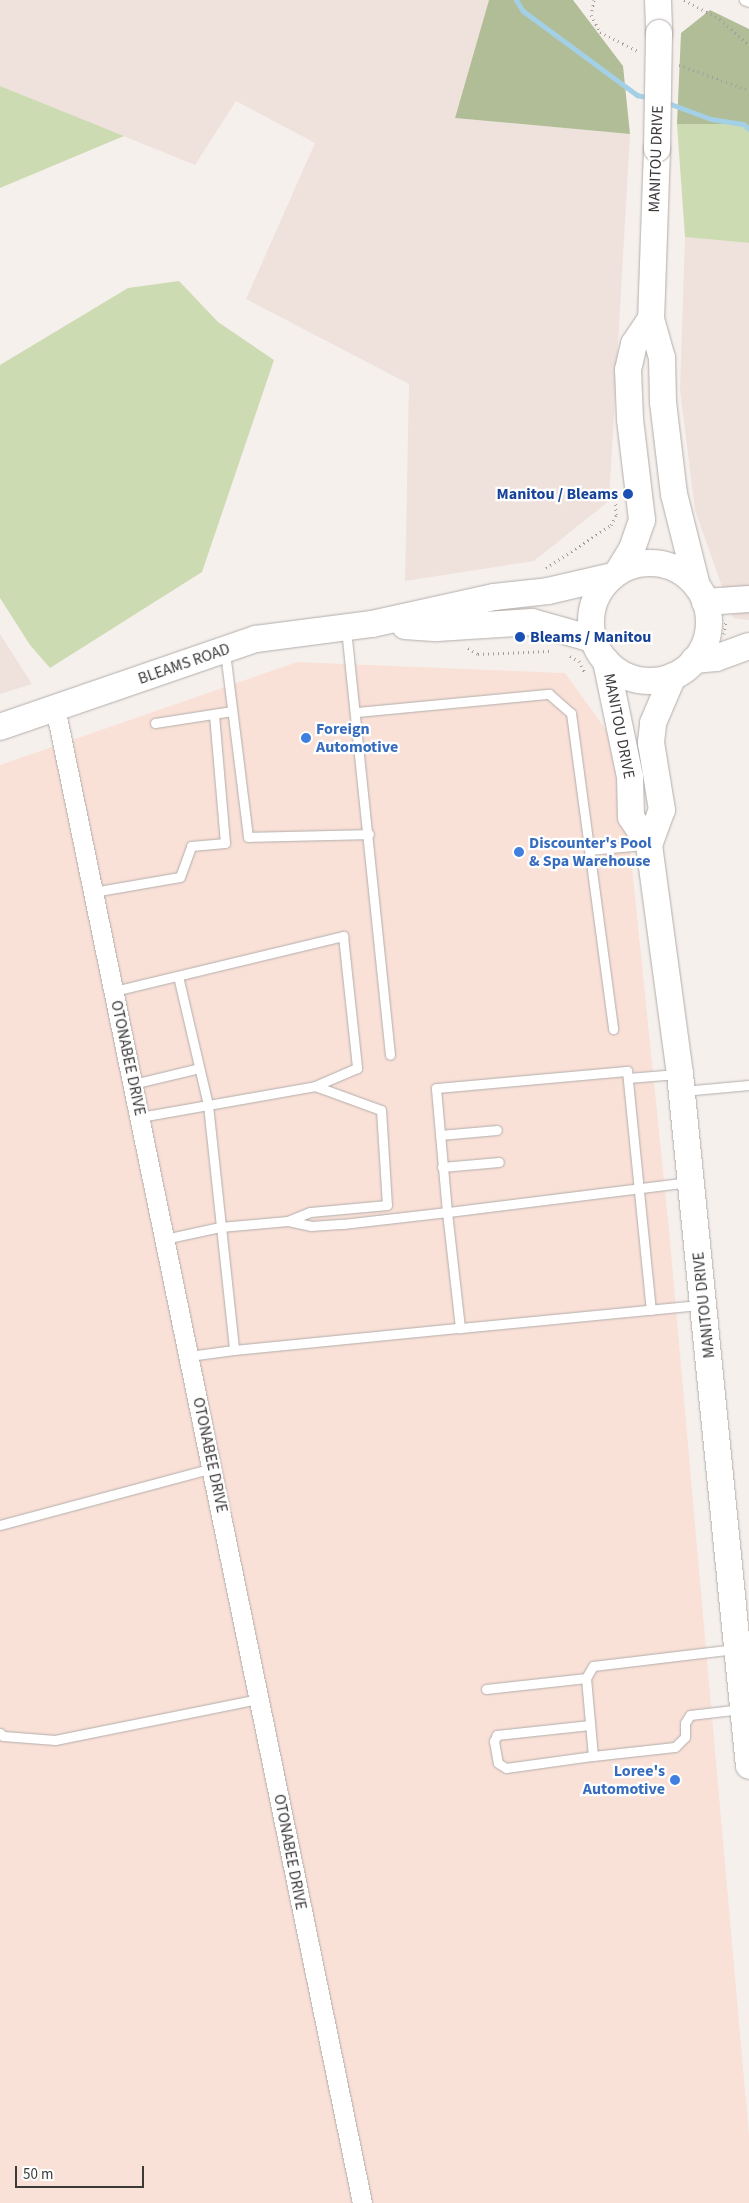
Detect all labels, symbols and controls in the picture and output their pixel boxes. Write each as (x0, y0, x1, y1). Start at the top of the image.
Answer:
street label: MANITOU DRIVE (645, 105, 667, 213)
place label: Manitou / Bleams (497, 484, 618, 504)
marker: Manitou / Bleams (622, 488, 634, 500)
place label: Bleams / Manitou (530, 627, 651, 647)
marker: Bleams / Manitou (514, 631, 526, 643)
street label: BLEAMS ROAD (136, 639, 232, 689)
street label: MANITOU DRIVE (599, 672, 639, 780)
place label: Foreign Automotive (316, 719, 398, 757)
marker: Foreign Automotive (300, 732, 312, 744)
place label: Discounter's Pool & Spa Warehouse (529, 833, 652, 871)
marker: Discounter's Pool & Spa Warehouse (513, 846, 525, 858)
street label: OTONABEE DRIVE (106, 999, 150, 1117)
street label: MANITOU DRIVE (689, 1251, 719, 1359)
street label: OTONABEE DRIVE (188, 1396, 232, 1514)
place label: Loree's Automotive (583, 1761, 665, 1799)
marker: Loree's Automotive (669, 1774, 681, 1786)
street label: OTONABEE DRIVE (269, 1793, 311, 1911)
scale bar (18, 2156, 146, 2188)
text: 50 m (23, 2164, 53, 2185)

